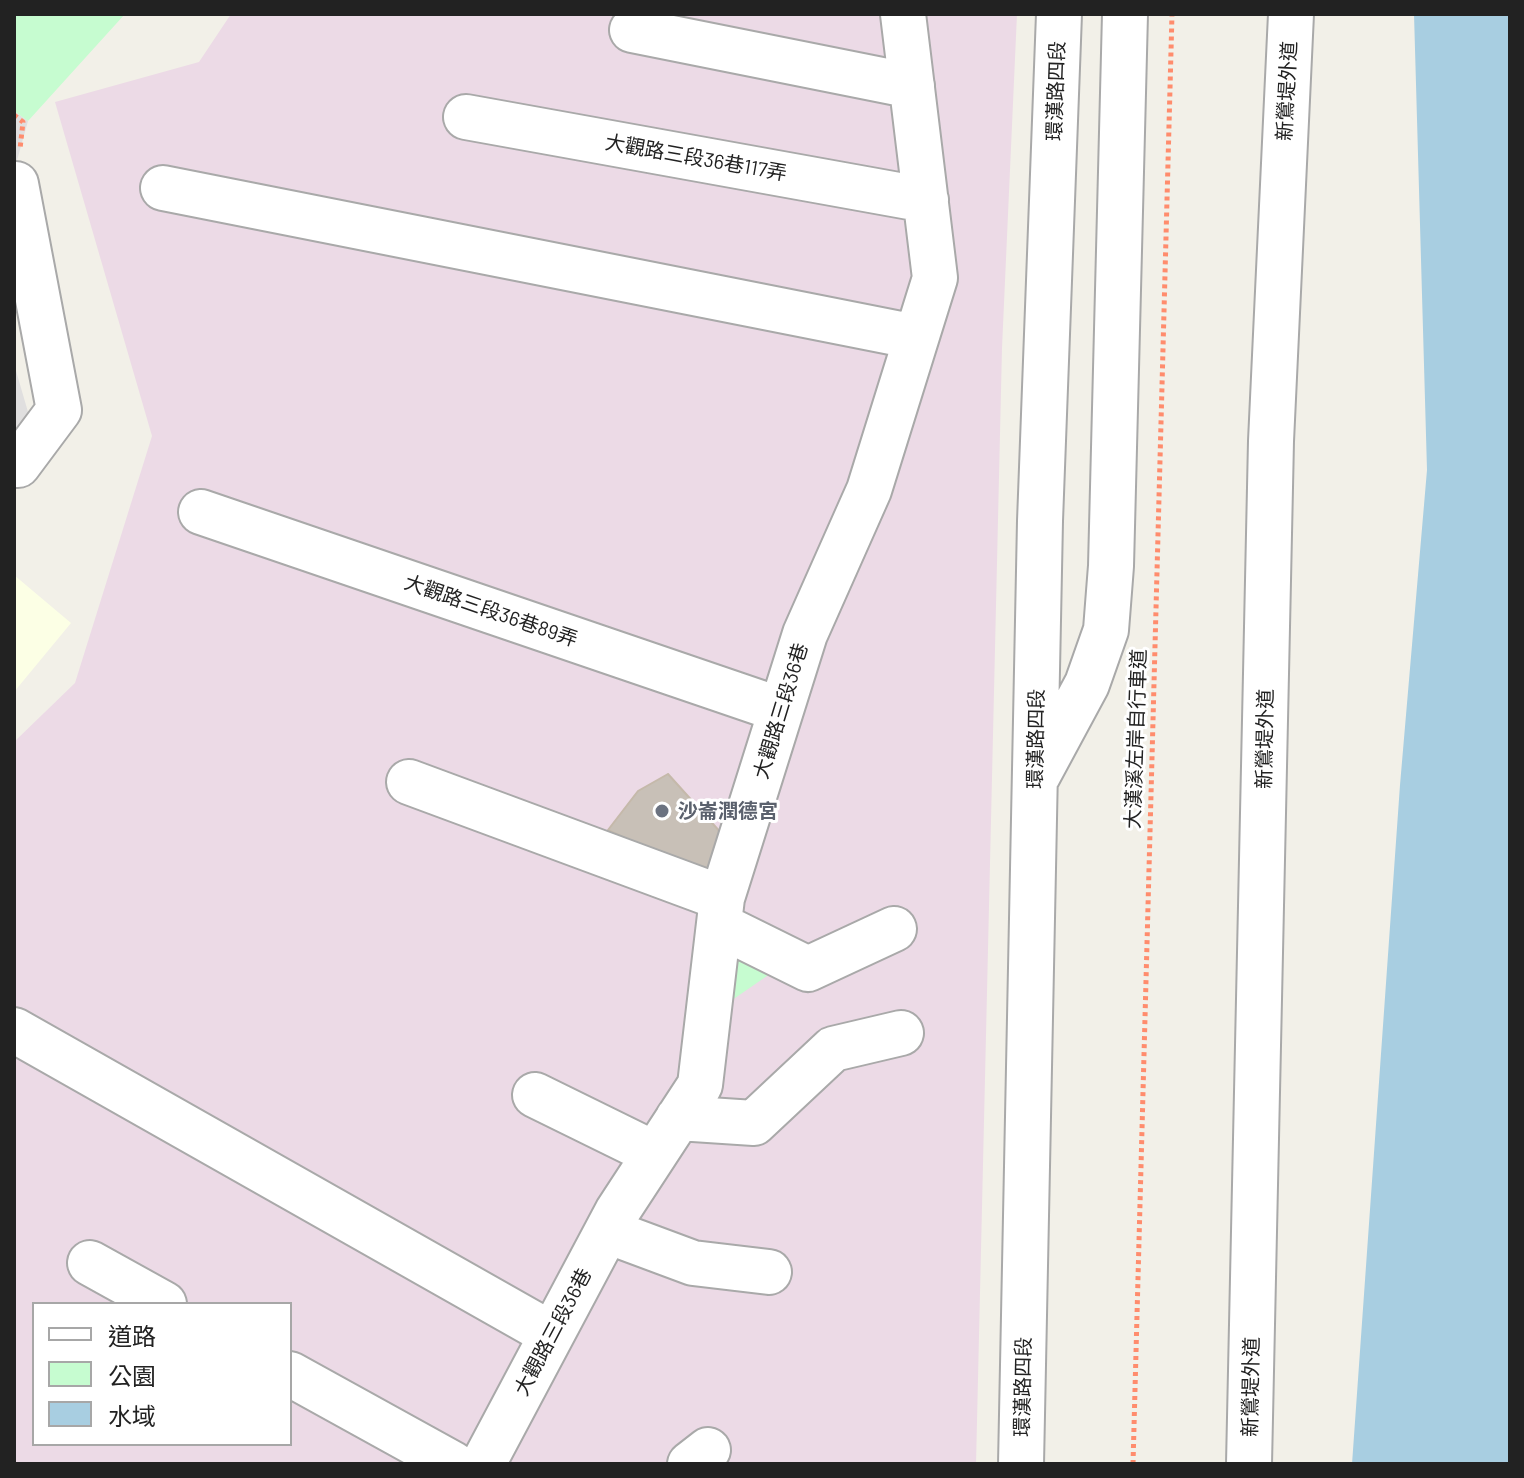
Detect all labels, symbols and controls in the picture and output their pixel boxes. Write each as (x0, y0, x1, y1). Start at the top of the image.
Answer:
street label: 新鶯堤外道 (1272, 40, 1302, 142)
street label: 環漢路四段 (1042, 41, 1070, 141)
street label: 大觀路三段36巷117弄 (603, 130, 789, 186)
street label: 大觀路三段36巷89弄 (401, 570, 581, 652)
street label: 大觀路三段36巷 (749, 640, 813, 782)
street label: 大漢溪左岸自行車道 (1121, 649, 1151, 829)
street label: 環漢路四段 (1023, 689, 1049, 789)
street label: 新鶯堤外道 (1252, 689, 1278, 789)
place label: 沙崙潤德宮 (678, 799, 778, 823)
marker: 沙崙潤德宮 (653, 802, 671, 820)
street label: 大觀路三段36巷 (509, 1264, 597, 1400)
legend (32, 1302, 292, 1446)
text: 道路 (108, 1321, 156, 1350)
street label: 環漢路四段 (1010, 1337, 1036, 1437)
street label: 新鶯堤外道 (1238, 1337, 1264, 1437)
text: 公園 (108, 1361, 156, 1390)
text: 水域 (108, 1401, 156, 1430)

